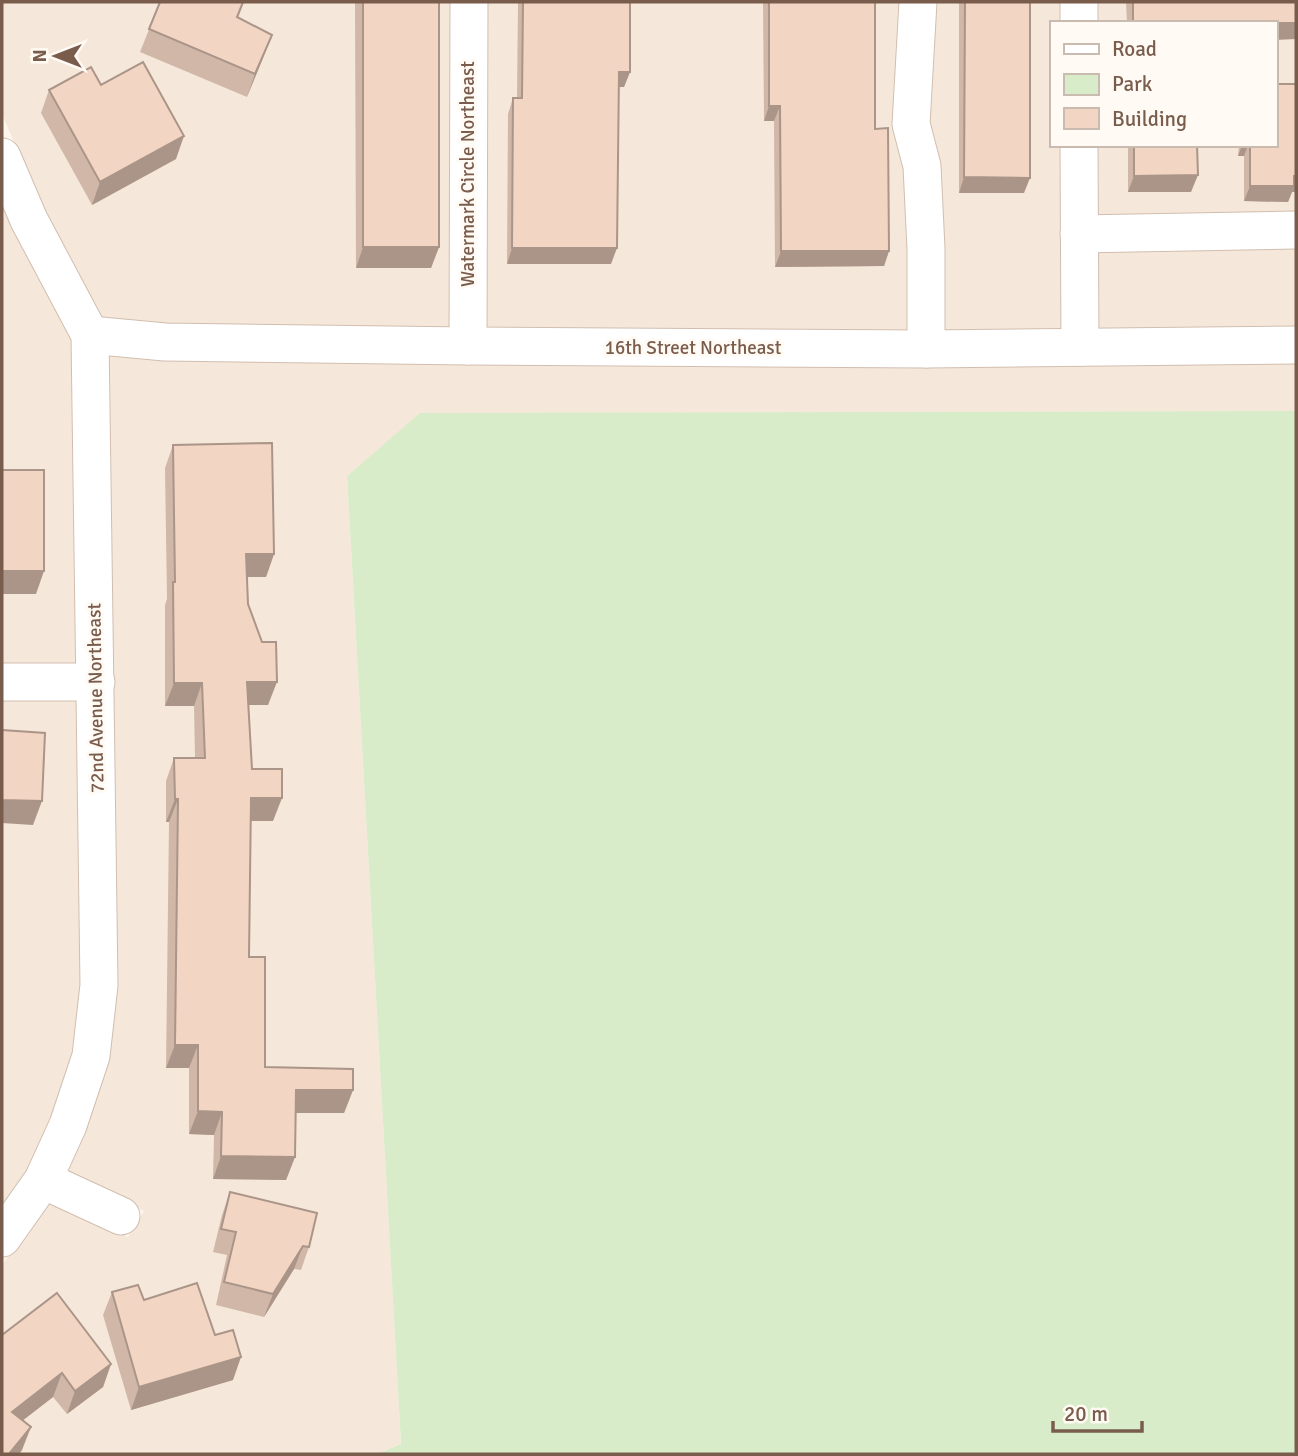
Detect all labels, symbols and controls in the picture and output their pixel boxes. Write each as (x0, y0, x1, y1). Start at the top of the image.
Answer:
north arrow (21, 21, 91, 91)
legend (1050, 21, 1277, 147)
text: Road (1112, 36, 1157, 62)
text: N (28, 49, 52, 63)
street label: Watermark Circle Northeast (456, 61, 480, 287)
text: Park (1112, 71, 1153, 97)
text: Building (1112, 106, 1187, 132)
street label: 16th Street Northeast (605, 336, 782, 360)
street label: 72nd Avenue Northeast (82, 602, 110, 793)
scale bar (1053, 1390, 1142, 1434)
text: 20 m (1064, 1401, 1108, 1427)

